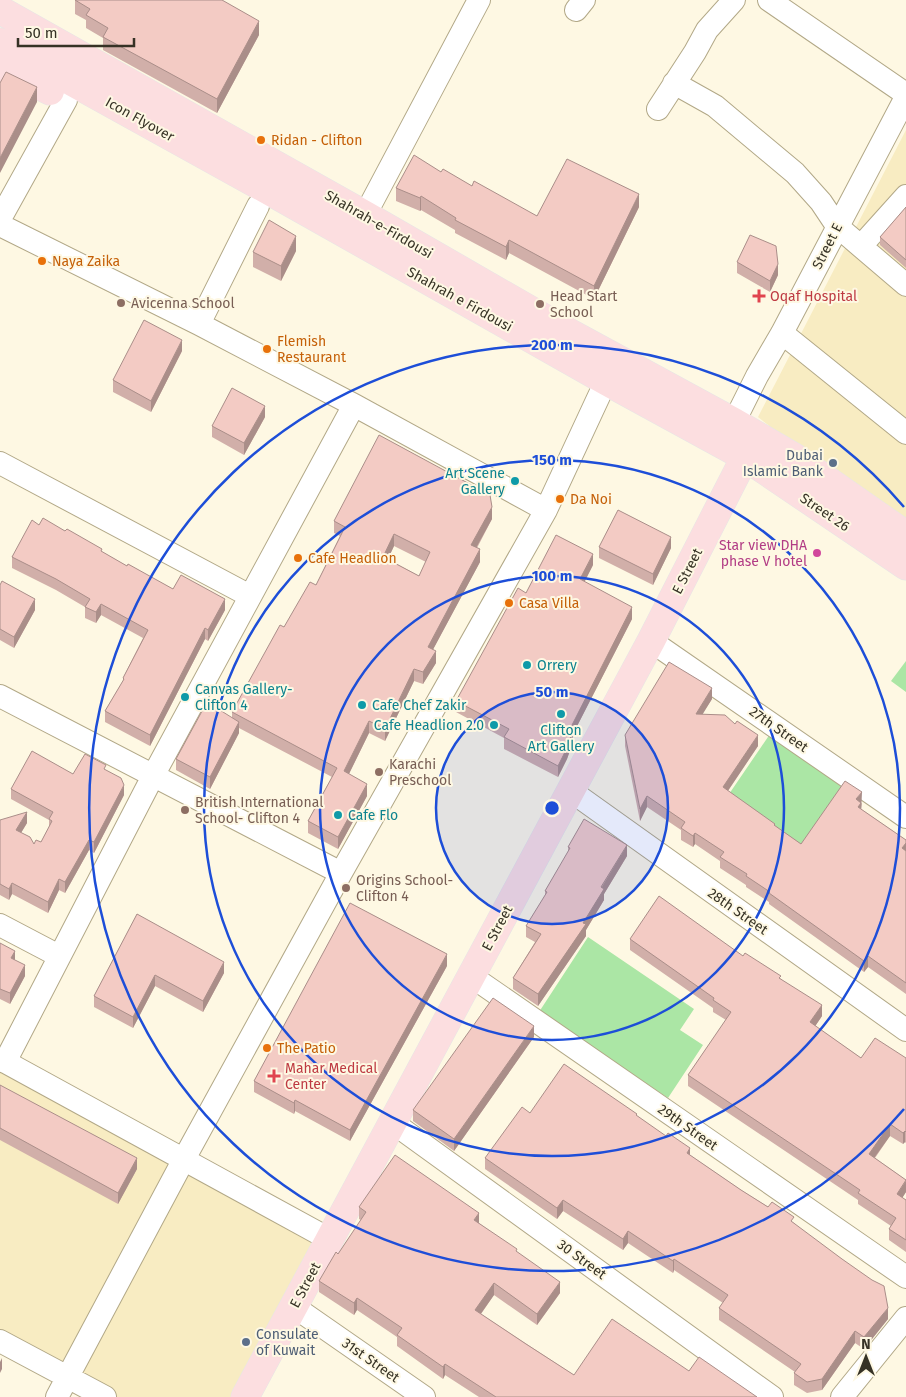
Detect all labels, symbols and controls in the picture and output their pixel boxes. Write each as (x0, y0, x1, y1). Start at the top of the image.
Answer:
scale bar (18, 15, 134, 47)
text: 50 m (25, 24, 58, 42)
street label: Icon Flyover (102, 94, 178, 146)
place label: Ridan - Clifton (271, 132, 362, 149)
marker: Ridan - Clifton (255, 134, 267, 146)
street label: Shahrah-e-Firdousi (322, 187, 436, 262)
street label: Street E (809, 220, 846, 272)
place label: Naya Zaika (52, 253, 120, 270)
marker: Naya Zaika (36, 255, 48, 267)
street label: Shahrah e Firdousi (404, 263, 515, 335)
place label: Head Start School (550, 288, 618, 321)
place label: Oqaf Hospital (770, 288, 857, 305)
marker: Oqaf Hospital (752, 289, 766, 303)
place label: Avicenna School (131, 295, 235, 312)
marker: Avicenna School (115, 297, 127, 309)
marker: Head Start School (534, 298, 546, 310)
place label: Flemish Restaurant (277, 333, 347, 366)
text: 200 m (531, 336, 573, 354)
marker: Flemish Restaurant (261, 343, 273, 355)
place label: Dubai Islamic Bank (743, 447, 824, 480)
text: 150 m (532, 451, 572, 469)
marker: Dubai Islamic Bank (827, 457, 839, 469)
place label: Art Scene Gallery (445, 465, 505, 498)
marker: Art Scene Gallery (509, 475, 521, 487)
street label: Street 26 (797, 490, 853, 535)
place label: Da Noi (570, 491, 612, 508)
marker: Da Noi (554, 493, 566, 505)
place label: Star view DHA phase V hotel (719, 537, 807, 570)
street label: E Street (669, 545, 707, 597)
marker: Star view DHA phase V hotel (811, 547, 823, 559)
place label: Cafe Headlion (308, 550, 397, 567)
marker: Cafe Headlion (292, 552, 304, 564)
text: 100 m (532, 567, 572, 585)
place label: Casa Villa (519, 595, 579, 612)
marker: Casa Villa (503, 597, 515, 609)
place label: Orrery (537, 657, 577, 674)
marker: Orrery (521, 659, 533, 671)
place label: Canvas Gallery- Clifton 4 (195, 681, 293, 714)
text: 50 m (535, 683, 569, 701)
marker: Canvas Gallery- Clifton 4 (179, 691, 191, 703)
place label: Cafe Chef Zakir (372, 697, 467, 714)
marker: Cafe Chef Zakir (356, 699, 368, 711)
street label: 27th Street (746, 703, 812, 756)
marker: Clifton Art Gallery (555, 708, 567, 720)
place label: Cafe Headlion 2.0 (374, 717, 484, 734)
marker: Cafe Headlion 2.0 (488, 719, 500, 731)
place label: Clifton Art Gallery (528, 722, 594, 755)
place label: Karachi Preschool (389, 756, 451, 789)
marker: Karachi Preschool (373, 766, 385, 778)
place label: British International School- Clifton 4 (195, 794, 323, 827)
centre of rings (543, 799, 561, 817)
marker: British International School- Clifton 4 (179, 804, 191, 816)
place label: Cafe Flo (348, 807, 398, 824)
marker: Cafe Flo (332, 809, 344, 821)
place label: Origins School- Clifton 4 (356, 872, 453, 905)
marker: Origins School- Clifton 4 (340, 882, 352, 894)
street label: 28th Street (704, 884, 772, 939)
street label: E Street (478, 902, 517, 954)
place label: The Patio (277, 1040, 336, 1057)
marker: The Patio (261, 1042, 273, 1054)
place label: Mahar Medical Center (285, 1060, 377, 1093)
marker: Mahar Medical Center (267, 1069, 281, 1083)
street label: 29th Street (655, 1101, 722, 1155)
street label: 30 Street (554, 1236, 610, 1283)
street label: E Street (286, 1259, 325, 1311)
place label: Consulate of Kuwait (256, 1326, 319, 1359)
north arrow (841, 1332, 891, 1382)
street label: 31st Street (339, 1335, 403, 1387)
marker: Consulate of Kuwait (240, 1336, 252, 1348)
text: N (861, 1336, 871, 1353)

